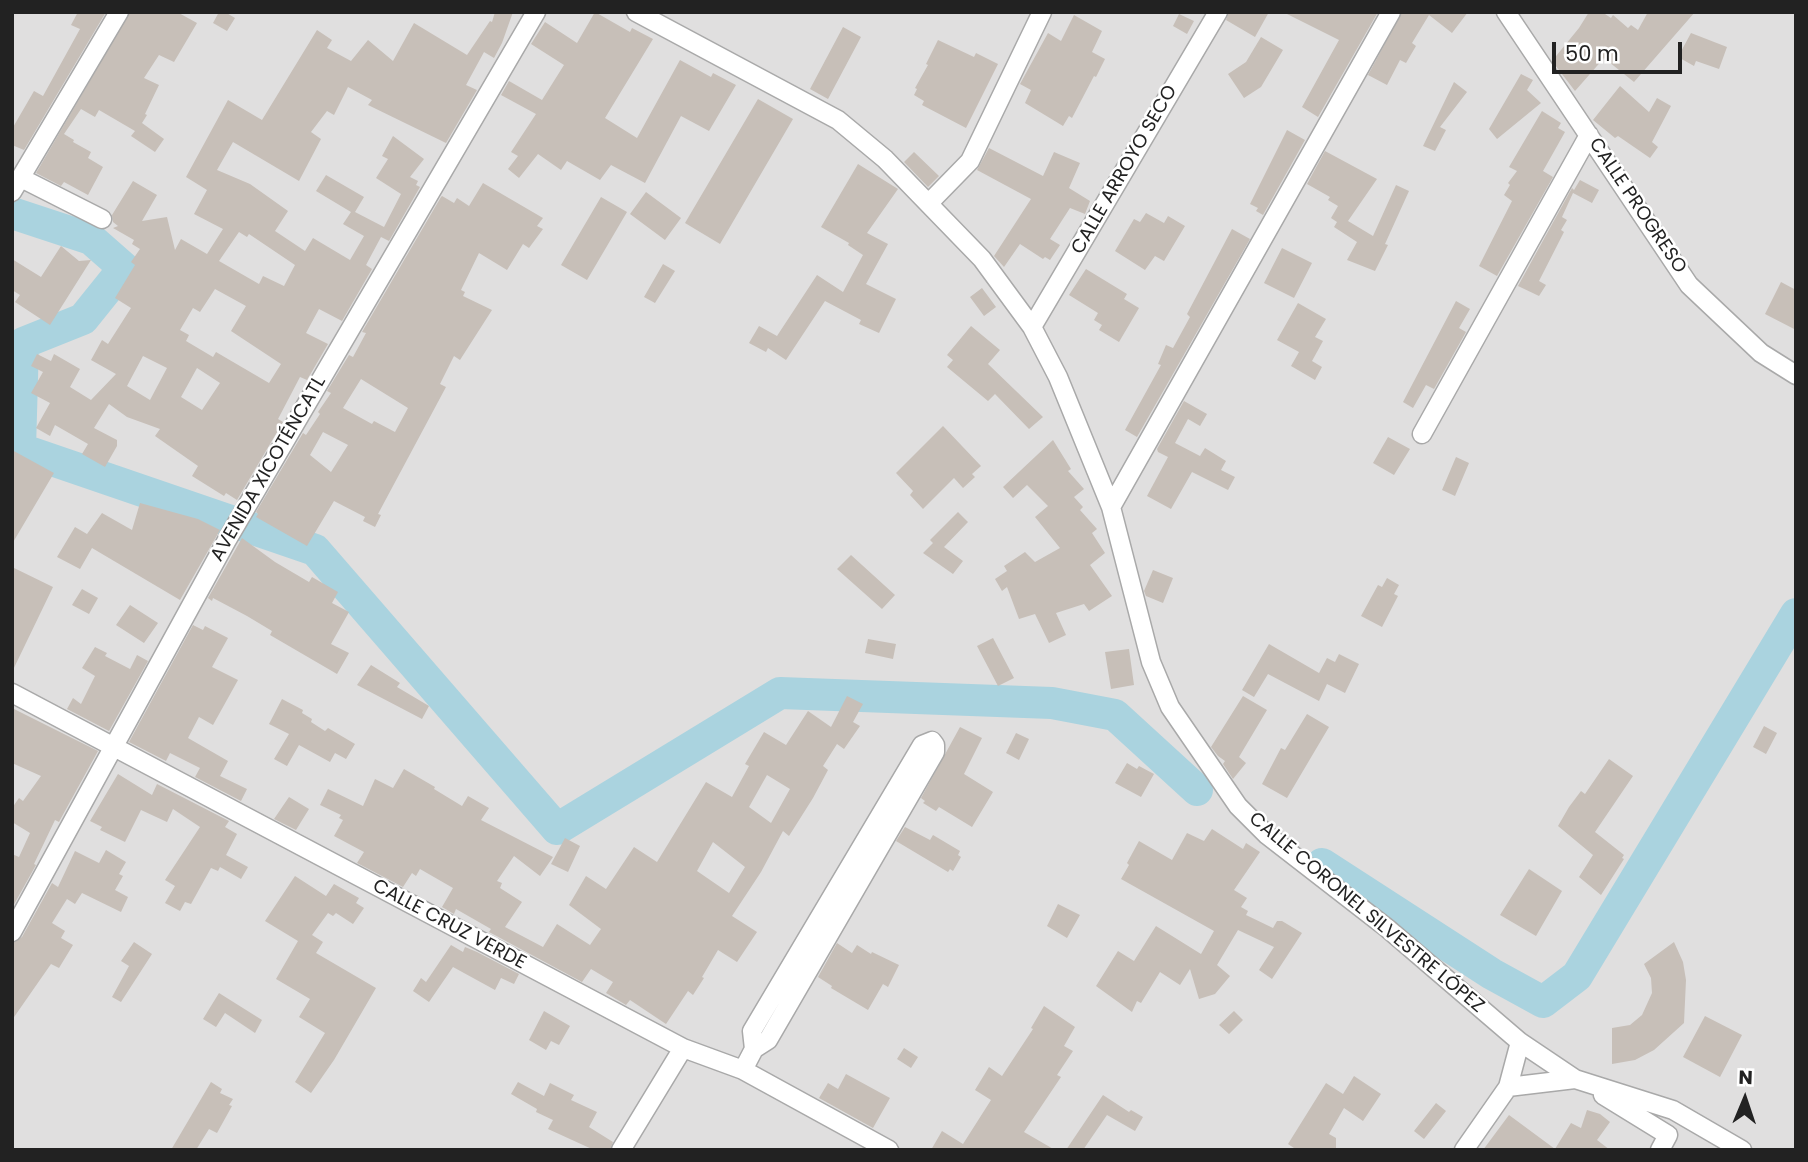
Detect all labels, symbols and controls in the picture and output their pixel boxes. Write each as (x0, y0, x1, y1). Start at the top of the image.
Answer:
scale bar (1556, 28, 1686, 72)
text: 50 m (1565, 39, 1619, 68)
street label: CALLE ARROYO SECO (1067, 82, 1183, 258)
street label: CALLE PROGRESO (1583, 134, 1691, 278)
street label: AVENIDA XICOTÉNCATL (207, 372, 331, 566)
street label: CALLE CORONEL SILVESTRE LÓPEZ (1244, 808, 1488, 1018)
street label: CALLE CRUZ VERDE (368, 875, 530, 975)
north arrow (1710, 1064, 1780, 1134)
text: N (1738, 1064, 1753, 1091)

